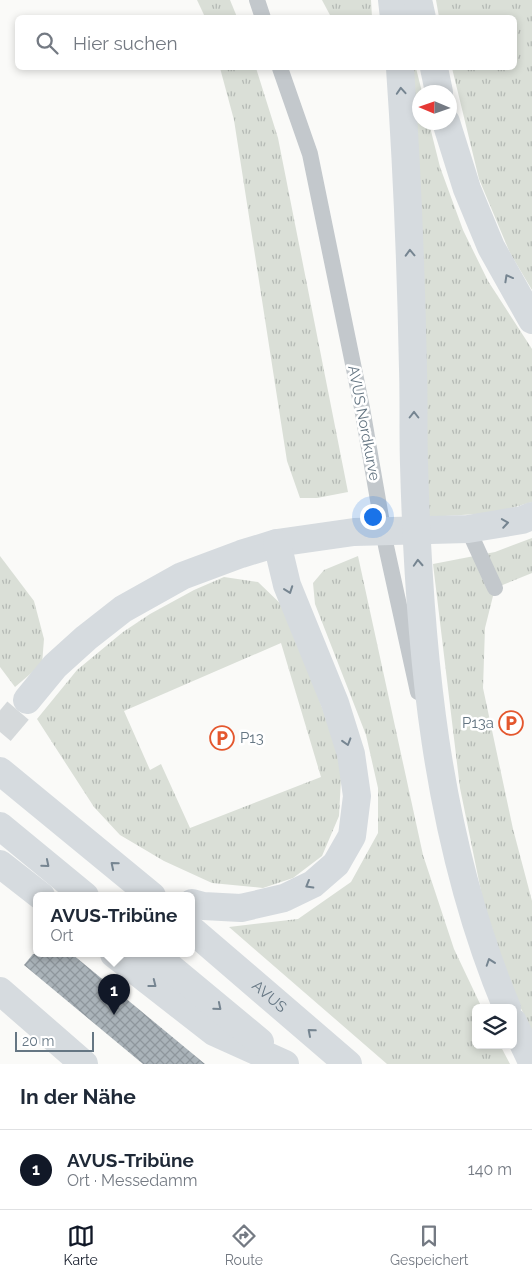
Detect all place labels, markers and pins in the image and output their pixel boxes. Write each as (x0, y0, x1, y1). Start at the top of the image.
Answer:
parking icon: P13a (498, 710, 524, 736)
place label: P13a (462, 714, 494, 732)
parking icon: P13 (209, 725, 235, 751)
place label: P13 (240, 729, 264, 747)
pin: 1 (98, 974, 130, 1015)

